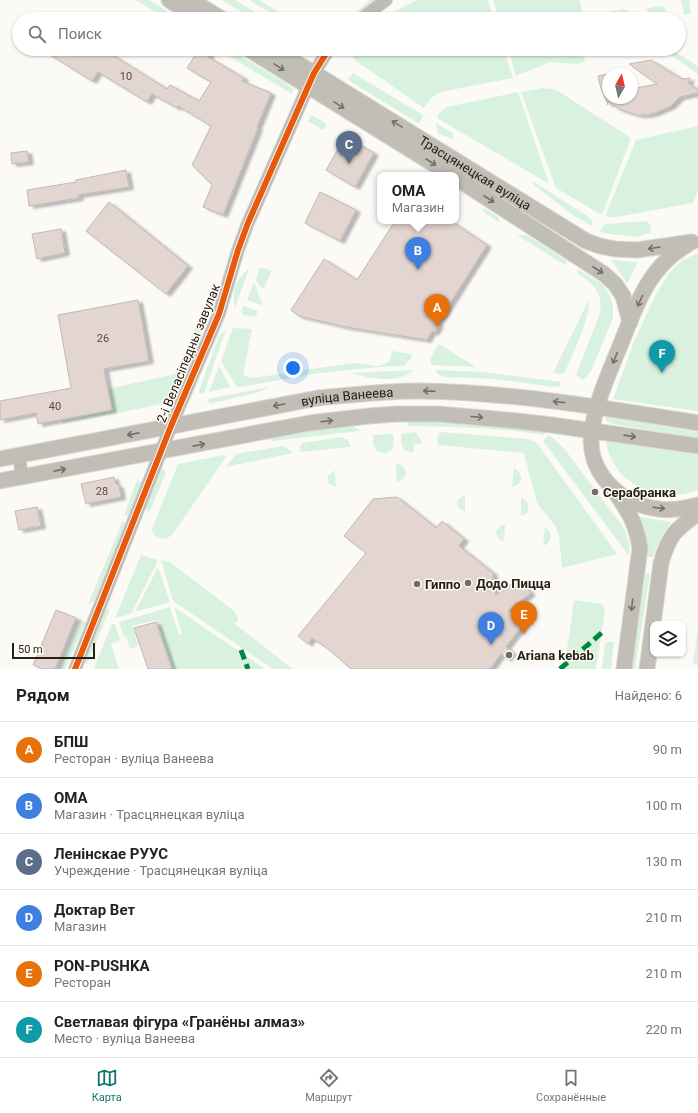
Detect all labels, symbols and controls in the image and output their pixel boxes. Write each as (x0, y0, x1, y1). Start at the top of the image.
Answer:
search box (12, 12, 686, 56)
icon: search (26, 23, 48, 45)
text: Поиск (58, 25, 102, 43)
one-way arrow (273, 63, 284, 72)
north arrow (602, 68, 638, 104)
house number: 10 (120, 70, 132, 83)
one-way arrow (333, 101, 344, 109)
one-way arrow (391, 120, 403, 128)
pin: C (336, 131, 362, 164)
street label: Трасцянецкая вуліца (416, 133, 534, 213)
one-way arrow (425, 158, 436, 166)
popup (377, 172, 459, 224)
text: ОМА (392, 182, 425, 200)
one-way arrow (483, 196, 495, 204)
text: Магазин (392, 200, 444, 215)
pin: B (405, 237, 431, 270)
one-way arrow (648, 244, 661, 252)
one-way arrow (592, 266, 604, 274)
street label: 2-і Веласіпедны завулак (154, 282, 223, 425)
pin: A (424, 294, 450, 327)
one-way arrow (636, 294, 643, 306)
house number: 26 (97, 332, 109, 345)
pin: F (649, 340, 675, 373)
one-way arrow (611, 352, 619, 364)
your location (283, 358, 303, 378)
street label: вуліца Ванеева (300, 385, 394, 409)
one-way arrow (423, 388, 436, 395)
one-way arrow (552, 398, 565, 406)
house number: 40 (49, 400, 61, 413)
one-way arrow (273, 401, 286, 409)
one-way arrow (470, 413, 483, 420)
one-way arrow (320, 417, 333, 425)
one-way arrow (126, 430, 139, 438)
one-way arrow (623, 432, 636, 440)
one-way arrow (192, 440, 205, 448)
one-way arrow (54, 466, 67, 474)
house number: 28 (96, 485, 108, 498)
place label: Серабранка (603, 485, 676, 500)
marker: Серабранка (590, 487, 600, 497)
one-way arrow (652, 505, 665, 512)
place label: Додо Пицца (476, 576, 551, 591)
place label: Гиппо (425, 577, 461, 592)
marker: Додо Пицца (463, 578, 473, 588)
marker: Гиппо (412, 579, 422, 589)
one-way arrow (628, 598, 636, 611)
pin: E (511, 601, 537, 634)
pin: D (478, 612, 504, 645)
map controls (650, 621, 686, 657)
button: layers (650, 621, 686, 657)
scale bar (12, 641, 95, 660)
text: 50 m (18, 643, 43, 656)
place label: Ariana kebab (517, 648, 594, 663)
marker: Ariana kebab (504, 650, 514, 660)
text: Рядом (16, 685, 70, 705)
text: Найдено: 6 (615, 688, 682, 703)
text: БПШ (54, 733, 88, 751)
text: A (25, 742, 33, 757)
text: 90 m (653, 742, 682, 757)
text: Ресторан · вуліца Ванеева (54, 751, 214, 766)
text: ОМА (54, 789, 88, 807)
text: B (25, 798, 33, 813)
text: 100 m (645, 798, 682, 813)
text: Магазин · Трасцянецкая вуліца (54, 807, 245, 822)
text: Ленінскае РУУС (54, 845, 168, 863)
text: C (25, 854, 33, 869)
text: 130 m (645, 854, 682, 869)
text: Учреждение · Трасцянецкая вуліца (54, 863, 268, 878)
text: Доктар Вет (54, 901, 135, 919)
text: D (25, 910, 33, 925)
text: 210 m (645, 910, 682, 925)
text: Магазин (54, 919, 107, 934)
text: PON-PUSHKA (54, 957, 150, 975)
text: E (25, 966, 33, 981)
text: 210 m (645, 966, 682, 981)
text: Ресторан (54, 975, 111, 990)
text: Светлавая фігура «Гранёны алмаз» (54, 1013, 305, 1031)
text: F (25, 1022, 33, 1037)
text: 220 m (645, 1022, 682, 1037)
text: Место · вуліца Ванеева (54, 1031, 195, 1046)
tab: Карта (92, 1067, 122, 1104)
tab: Маршрут (305, 1067, 353, 1104)
tab: Сохранённые (536, 1067, 606, 1104)

